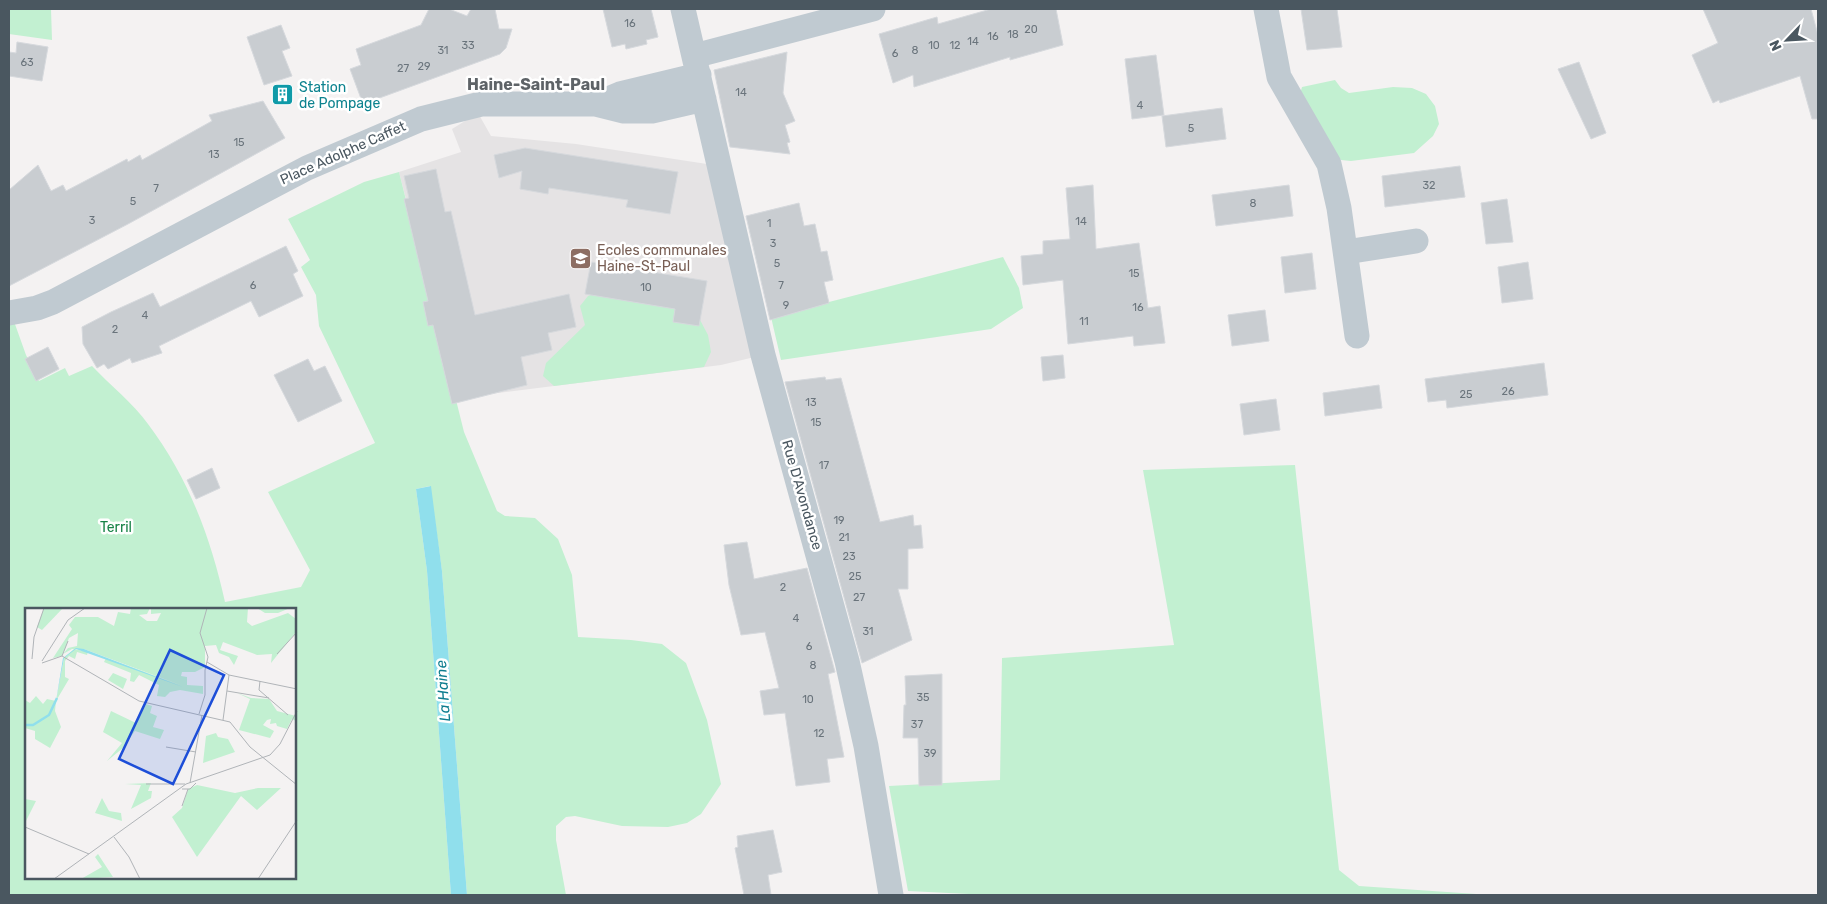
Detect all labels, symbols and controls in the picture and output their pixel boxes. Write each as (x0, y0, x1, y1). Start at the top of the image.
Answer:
north arrow (1762, 15, 1812, 65)
house number: 16 (624, 17, 636, 30)
house number: 20 (1024, 23, 1038, 36)
house number: 18 (1007, 28, 1019, 41)
house number: 16 (987, 30, 999, 43)
house number: 14 (967, 35, 979, 48)
text: N (1766, 37, 1786, 53)
house number: 33 (461, 39, 475, 52)
house number: 10 (928, 39, 940, 52)
house number: 12 (949, 39, 961, 52)
house number: 31 (437, 44, 449, 57)
house number: 8 (912, 44, 919, 57)
house number: 6 (892, 47, 899, 60)
house number: 63 (20, 56, 34, 69)
house number: 29 (418, 60, 430, 73)
house number: 27 (397, 62, 409, 75)
district label: Haine-Saint-Paul (467, 75, 605, 94)
place label: Station de Pompage (299, 79, 380, 112)
building icon: Station de Pompage (271, 83, 295, 107)
house number: 14 (735, 86, 747, 99)
house number: 4 (1137, 99, 1144, 112)
street label: Place Adolphe Caffet (278, 117, 409, 188)
house number: 5 (1188, 122, 1195, 135)
house number: 15 (233, 136, 245, 149)
house number: 13 (208, 148, 220, 161)
house number: 32 (1422, 179, 1436, 192)
house number: 7 (153, 182, 159, 195)
house number: 5 (130, 195, 137, 208)
house number: 8 (1250, 197, 1257, 210)
house number: 3 (89, 214, 96, 227)
house number: 14 (1075, 215, 1087, 228)
house number: 1 (767, 217, 771, 230)
house number: 3 (770, 237, 777, 250)
place label: Ecoles communales Haine-St-Paul (597, 242, 727, 275)
school or university icon: Ecoles communales Haine-St-Paul (569, 246, 593, 270)
house number: 5 (774, 257, 781, 270)
house number: 15 (1128, 267, 1140, 280)
house number: 6 (250, 279, 257, 292)
house number: 7 (778, 279, 784, 292)
house number: 10 (640, 281, 652, 294)
house number: 9 (783, 299, 789, 312)
house number: 16 (1132, 301, 1144, 314)
house number: 4 (142, 309, 149, 322)
house number: 11 (1079, 315, 1089, 328)
house number: 2 (112, 323, 118, 336)
house number: 26 (1501, 385, 1515, 398)
house number: 25 (1460, 388, 1473, 401)
house number: 13 (805, 396, 817, 409)
house number: 15 (810, 416, 822, 429)
street label: Rue D'Avondance (778, 438, 826, 552)
house number: 17 (819, 459, 830, 472)
house number: 19 (833, 514, 845, 527)
park label: Terril (100, 519, 132, 536)
house number: 21 (838, 531, 850, 544)
house number: 23 (842, 550, 856, 563)
house number: 25 (849, 570, 862, 583)
house number: 2 (780, 581, 786, 594)
house number: 27 (853, 591, 865, 604)
inset map (25, 608, 296, 879)
house number: 4 (793, 612, 800, 625)
house number: 31 (862, 625, 874, 638)
house number: 6 (806, 640, 813, 653)
water label: La Haine (432, 659, 454, 722)
house number: 8 (810, 659, 817, 672)
house number: 35 (916, 691, 930, 704)
house number: 10 (802, 693, 814, 706)
house number: 37 (911, 718, 923, 731)
house number: 12 (813, 727, 825, 740)
house number: 39 (923, 747, 937, 760)

